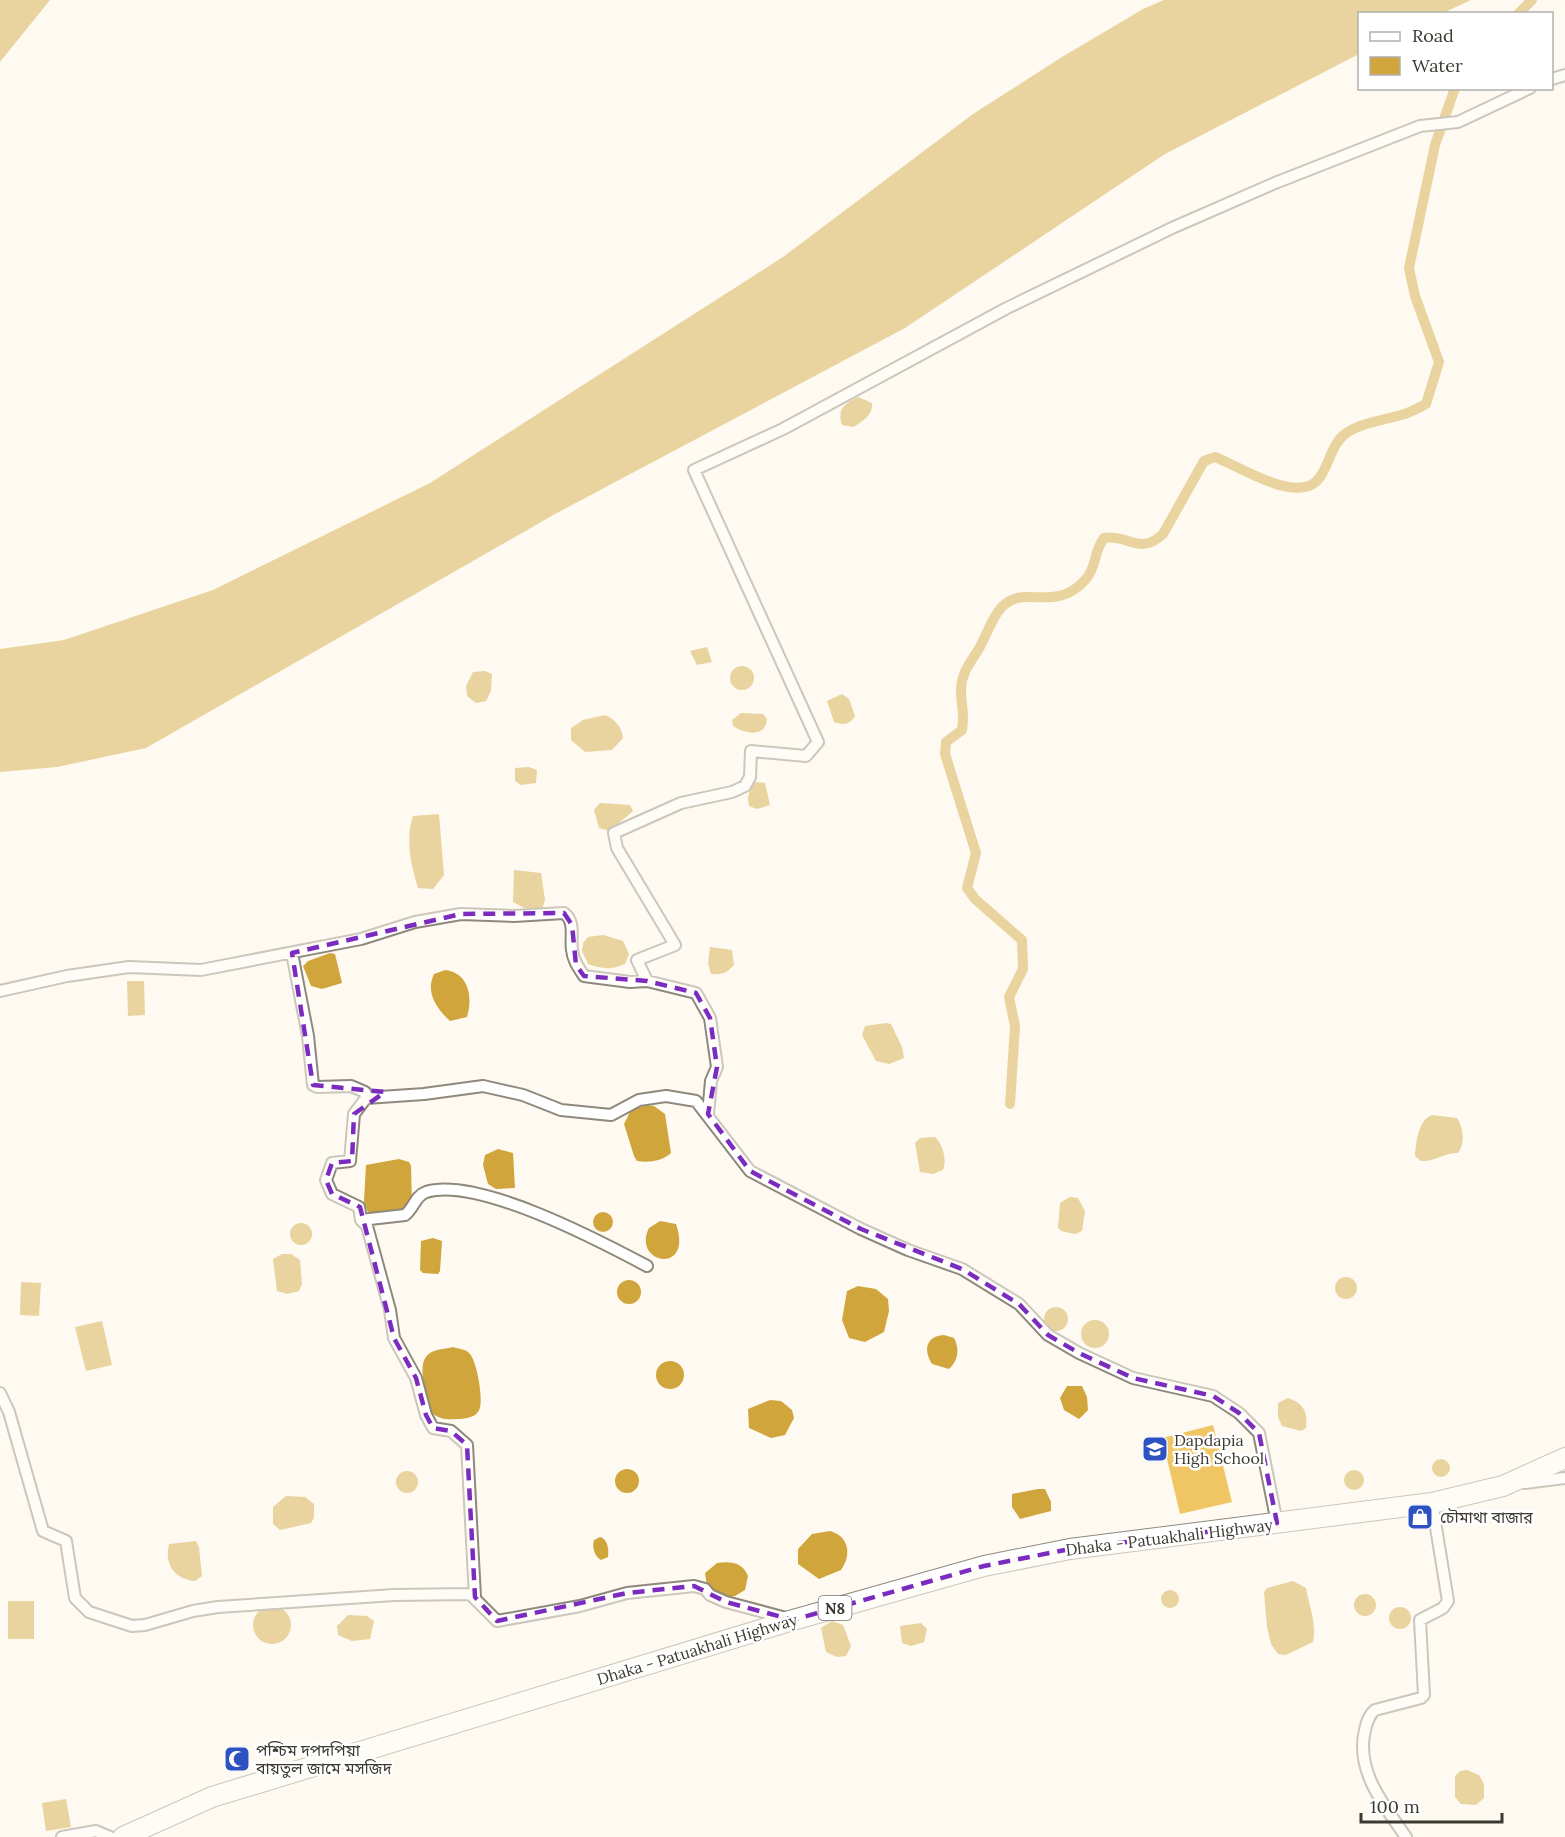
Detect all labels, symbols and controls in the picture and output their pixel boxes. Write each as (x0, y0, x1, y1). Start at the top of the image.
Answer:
legend (1358, 12, 1553, 90)
text: Road (1412, 24, 1454, 47)
text: Water (1412, 54, 1463, 77)
place label: Dapdapia High School (1174, 1430, 1264, 1468)
school or university icon: Dapdapia High School (1140, 1434, 1170, 1464)
shop icon: চৌমাথা বাজার (1405, 1502, 1435, 1532)
place label: চৌমাথা বাজার (1440, 1507, 1533, 1527)
street label: Dhaka - Patuakhali Highway (1064, 1514, 1274, 1560)
road number: N8 (818, 1596, 852, 1620)
street label: Dhaka - Patuakhali Highway (594, 1609, 800, 1689)
place label: পশ্চিম দপদপিয়া বায়তুল জামে মসজিদ (255, 1740, 393, 1778)
mosque icon: পশ্চিম দপদপিয়া বায়তুল জামে মসজিদ (222, 1744, 252, 1774)
scale bar (1361, 1786, 1502, 1824)
text: 100 m (1370, 1795, 1420, 1818)

